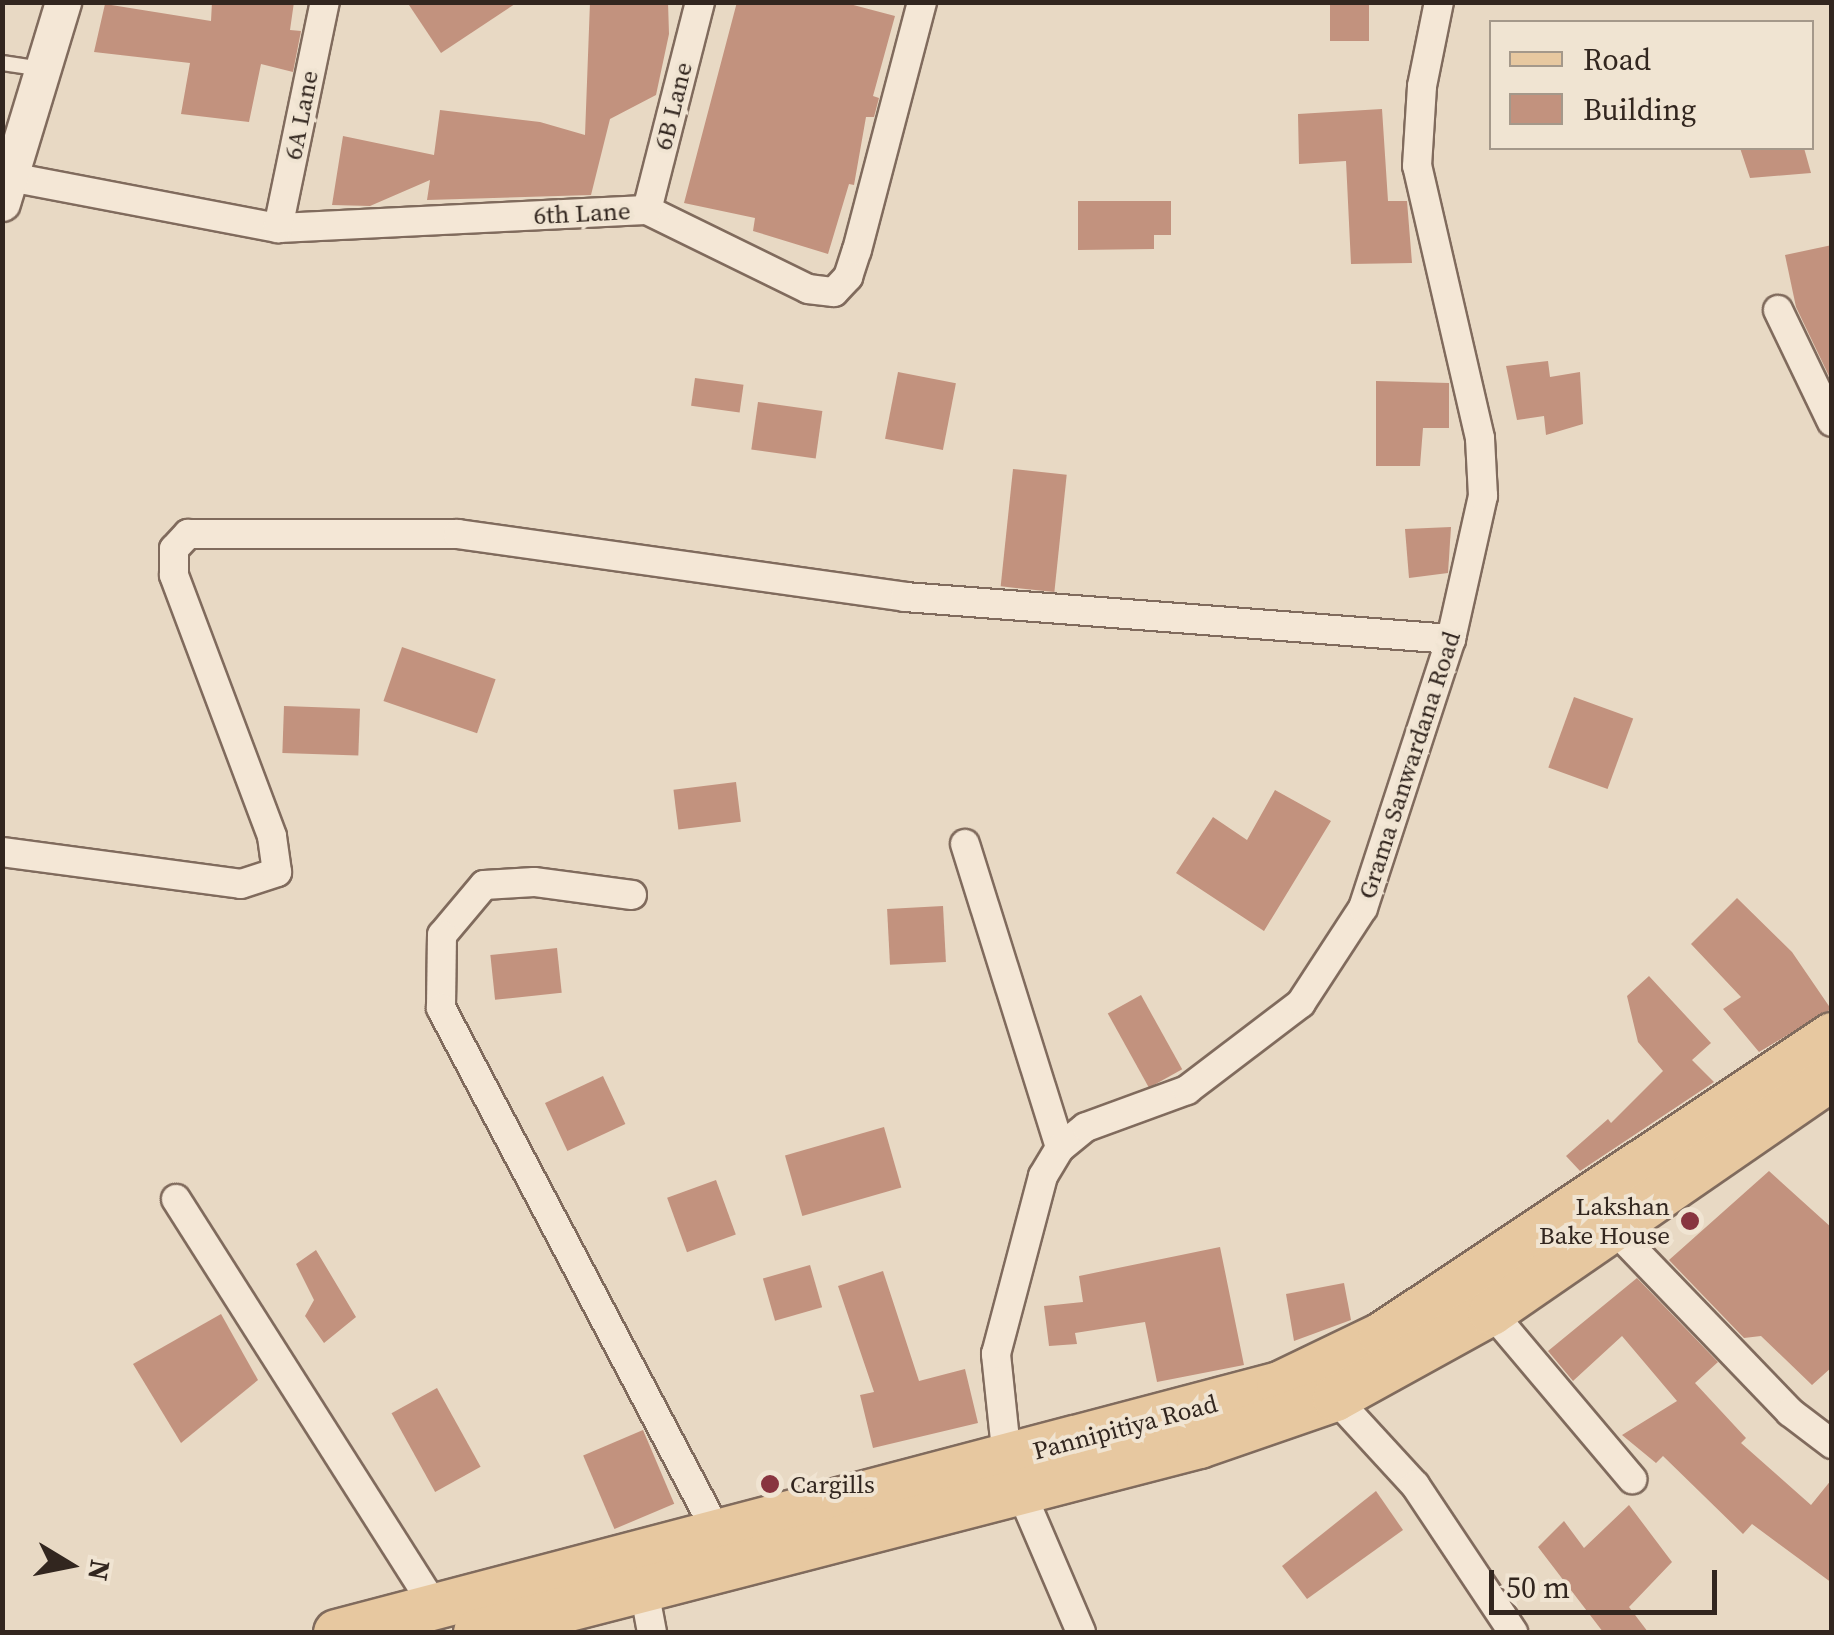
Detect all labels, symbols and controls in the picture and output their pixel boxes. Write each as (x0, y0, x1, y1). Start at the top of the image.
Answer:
legend (1489, 20, 1814, 150)
text: Road (1583, 39, 1651, 80)
street label: 6B Lane (648, 59, 698, 153)
street label: 6A Lane (278, 68, 324, 162)
text: Building (1583, 89, 1696, 130)
street label: 6th Lane (533, 195, 631, 231)
street label: Grama Sanwardana Road (1352, 628, 1466, 902)
place label: Lakshan Bake House (1539, 1192, 1670, 1251)
marker: Lakshan Bake House (1679, 1210, 1701, 1232)
street label: Pannipitiya Road (1030, 1388, 1220, 1466)
place label: Cargills (790, 1469, 875, 1499)
marker: Cargills (759, 1473, 781, 1495)
north arrow (20, 1515, 120, 1615)
scale bar (1494, 1550, 1722, 1612)
text: N (79, 1557, 120, 1584)
text: 50 m (1506, 1567, 1570, 1608)

